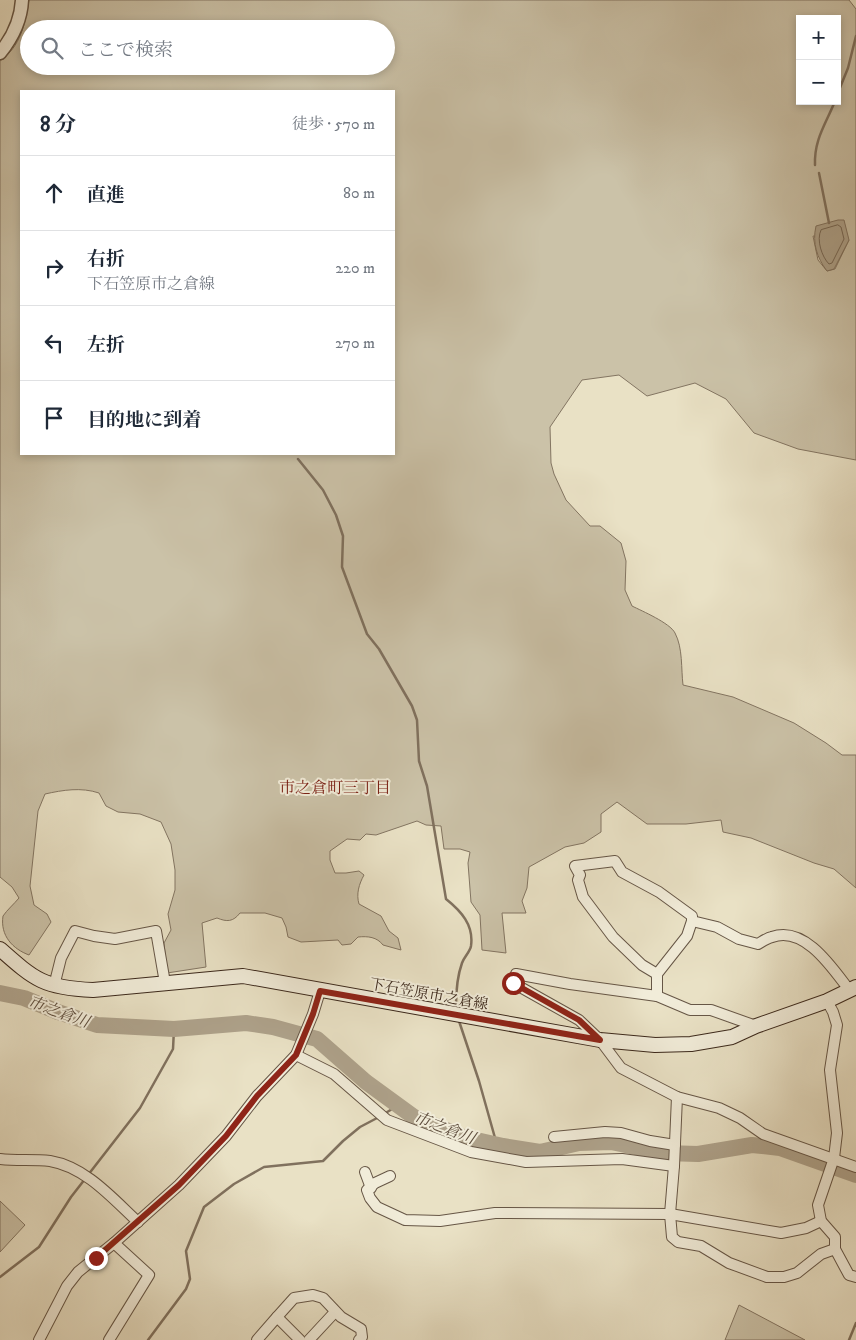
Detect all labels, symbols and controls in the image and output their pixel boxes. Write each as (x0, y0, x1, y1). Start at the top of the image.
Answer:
map controls (796, 15, 841, 105)
button: + (796, 15, 841, 60)
search box (20, 20, 395, 75)
icon: search (38, 34, 66, 62)
text: ここで検索 (78, 39, 173, 62)
button: − (796, 60, 841, 105)
text: 8 分 (40, 112, 76, 138)
text: 徒歩 · 570 m (292, 114, 375, 134)
icon: ahead (40, 179, 68, 207)
text: 80 m (343, 183, 375, 203)
text: 直進 (87, 184, 125, 207)
text: 右折 (87, 248, 125, 271)
icon: right (40, 254, 68, 282)
text: 220 m (335, 258, 375, 278)
text: 下石笠原市之倉線 (87, 274, 215, 294)
icon: left (40, 329, 68, 357)
text: 270 m (335, 333, 375, 353)
text: 左折 (87, 334, 125, 357)
icon: arrive (40, 404, 68, 432)
text: 目的地に到着 (87, 409, 201, 432)
district label: 市之倉町三丁目 (279, 778, 391, 798)
route start (502, 972, 525, 995)
street label: 下石笠原市之倉線 (368, 975, 490, 1014)
water label: 市之倉川 (25, 992, 94, 1033)
water label: 市之倉川 (411, 1107, 480, 1149)
route end (85, 1247, 108, 1270)

